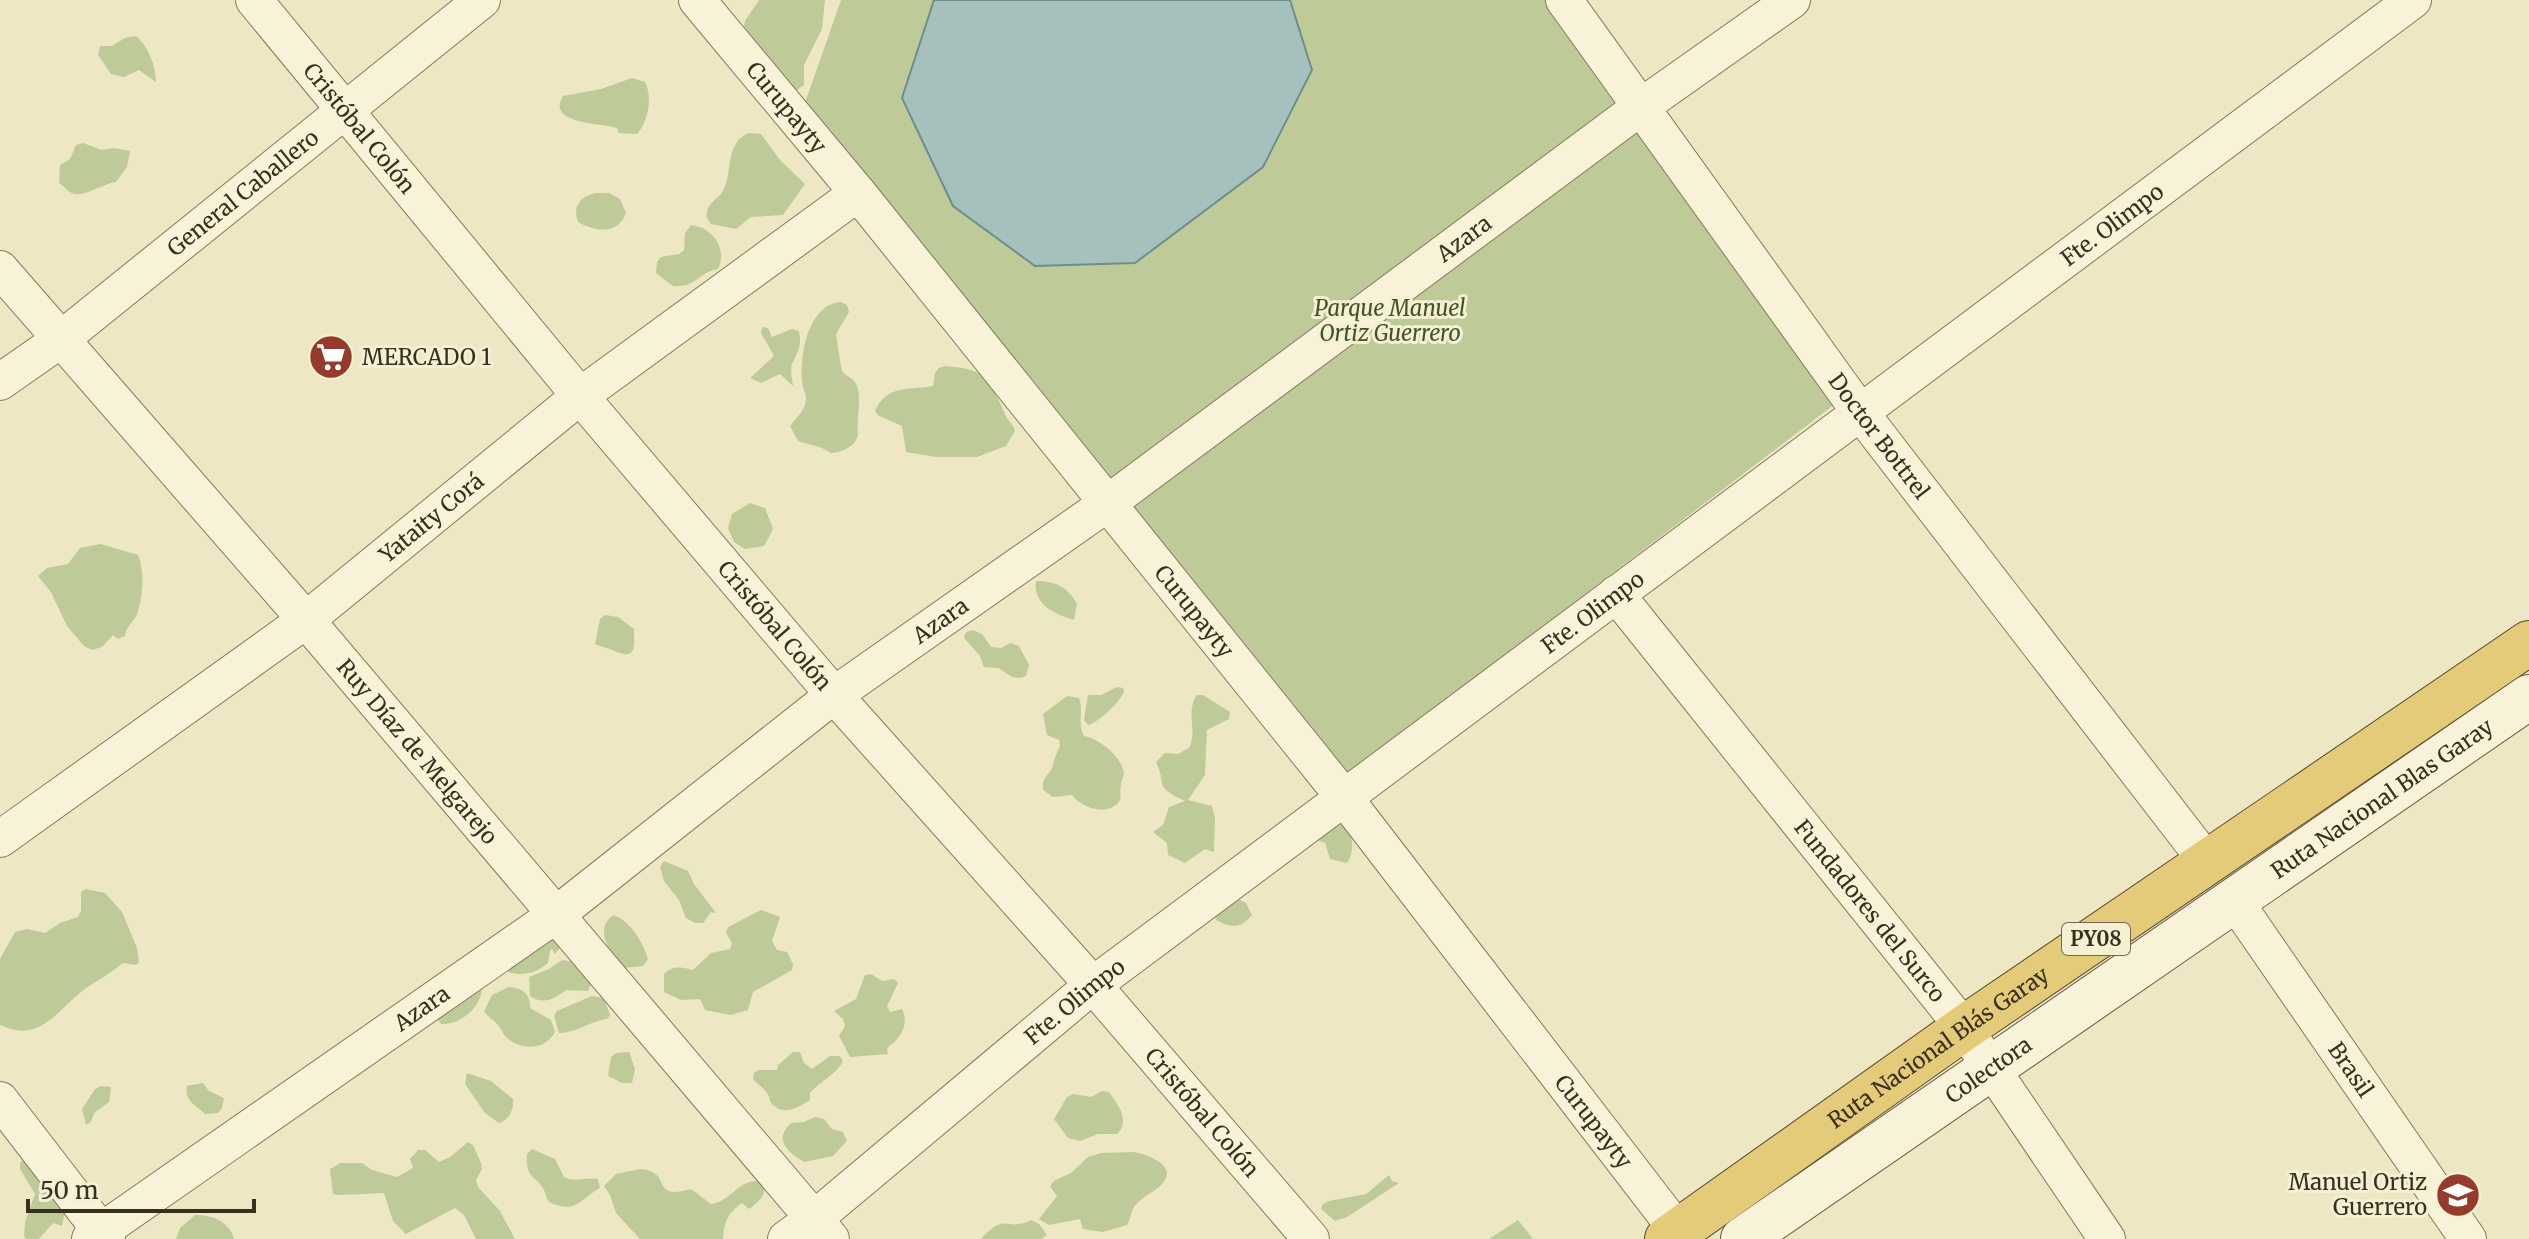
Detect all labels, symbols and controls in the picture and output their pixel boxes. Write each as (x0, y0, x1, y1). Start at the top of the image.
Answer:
street label: Curupayty (740, 56, 833, 159)
street label: Cristóbal Colón (297, 57, 422, 200)
street label: General Caballero (161, 123, 324, 262)
street label: Fte. Olimpo (2055, 177, 2169, 272)
street label: Azara (1430, 209, 1497, 269)
park label: Parque Manuel Ortiz Guerrero (1314, 294, 1466, 347)
supermarket icon: MERCADO 1 (307, 333, 355, 381)
place label: MERCADO 1 (362, 343, 491, 371)
street label: Doctor Bottrel (1823, 368, 1936, 505)
street label: Yataity Corá (372, 467, 489, 569)
street label: Cristóbal Colón (712, 555, 838, 696)
street label: Curupayty (1149, 559, 1240, 663)
street label: Fte. Olimpo (1536, 565, 1650, 660)
street label: Azara (906, 591, 974, 650)
street label: Ruy Díaz de Melgarejo (331, 653, 504, 850)
street label: Ruta Nacional Blas Garay (2265, 712, 2498, 885)
street label: Fundadores del Surco (1788, 814, 1952, 1008)
road number: PY08 (2062, 923, 2130, 955)
street label: Fte. Olimpo (1019, 952, 1130, 1051)
street label: Ruta Nacional Blás Garay (1822, 960, 2054, 1134)
street label: Azara (388, 979, 455, 1038)
street label: Colectora (1940, 1030, 2037, 1109)
street label: Brasil (2322, 1037, 2380, 1103)
street label: Cristóbal Colón (1139, 1042, 1266, 1183)
street label: Curupayty (1549, 1069, 1639, 1174)
scale bar (28, 1163, 254, 1213)
place label: Manuel Ortiz Guerrero (2288, 1168, 2427, 1221)
school or university icon: Manuel Ortiz Guerrero (2434, 1171, 2482, 1219)
text: 50 m (40, 1175, 99, 1206)

